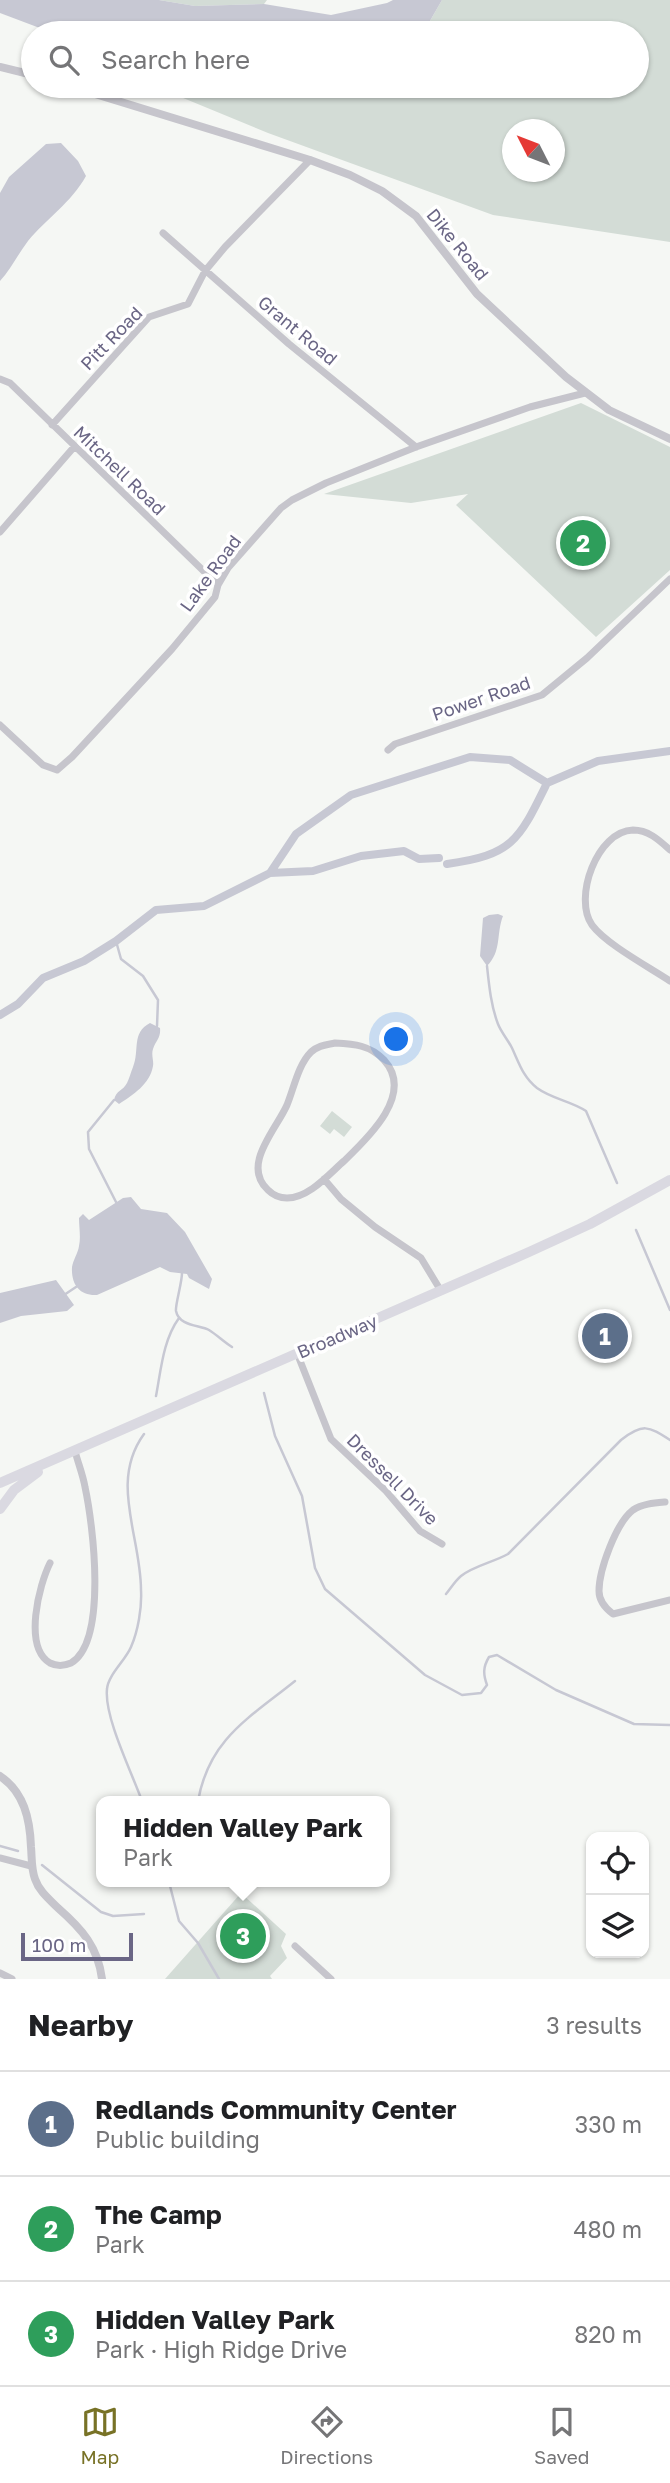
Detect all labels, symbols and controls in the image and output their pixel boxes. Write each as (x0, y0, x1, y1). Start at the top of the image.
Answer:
search box (21, 21, 649, 98)
icon: search (45, 41, 83, 79)
text: Search here (101, 44, 250, 75)
north arrow (502, 119, 565, 182)
street label: Dike Road (422, 204, 494, 284)
street label: Grant Road (254, 291, 342, 369)
street label: Pitt Road (75, 302, 147, 374)
street label: Mitchell Road (70, 421, 170, 519)
pin: 2 (560, 517, 606, 569)
street label: Lake Road (175, 530, 245, 616)
street label: Power Road (429, 671, 533, 725)
your location (379, 1022, 413, 1056)
street label: Broadway (294, 1309, 380, 1363)
pin: 1 (582, 1310, 628, 1362)
street label: Dressell Drive (343, 1429, 443, 1529)
popup (96, 1796, 390, 1887)
text: Hidden Valley Park (123, 1812, 363, 1843)
map controls (586, 1832, 649, 1958)
button: locate (586, 1832, 649, 1895)
text: Park (123, 1843, 173, 1871)
button: layers (586, 1895, 649, 1958)
pin: 3 (220, 1910, 266, 1962)
scale bar (21, 1930, 133, 1962)
text: 100 m (32, 1933, 86, 1956)
text: Nearby (28, 2007, 133, 2043)
text: 3 results (546, 2011, 642, 2039)
text: Redlands Community Center (95, 2094, 457, 2125)
text: 1 (45, 2110, 57, 2138)
text: 330 m (575, 2110, 642, 2138)
text: Public building (95, 2125, 260, 2153)
text: The Camp (95, 2199, 222, 2230)
text: 2 (44, 2215, 58, 2243)
text: 480 m (574, 2215, 642, 2243)
text: Park (95, 2230, 145, 2258)
text: Hidden Valley Park (95, 2304, 335, 2335)
text: 3 (44, 2320, 58, 2348)
text: 820 m (574, 2320, 642, 2348)
text: Park · High Ridge Drive (95, 2335, 347, 2363)
tab: Map (80, 2403, 119, 2468)
tab: Directions (280, 2403, 373, 2468)
tab: Saved (534, 2403, 590, 2468)

